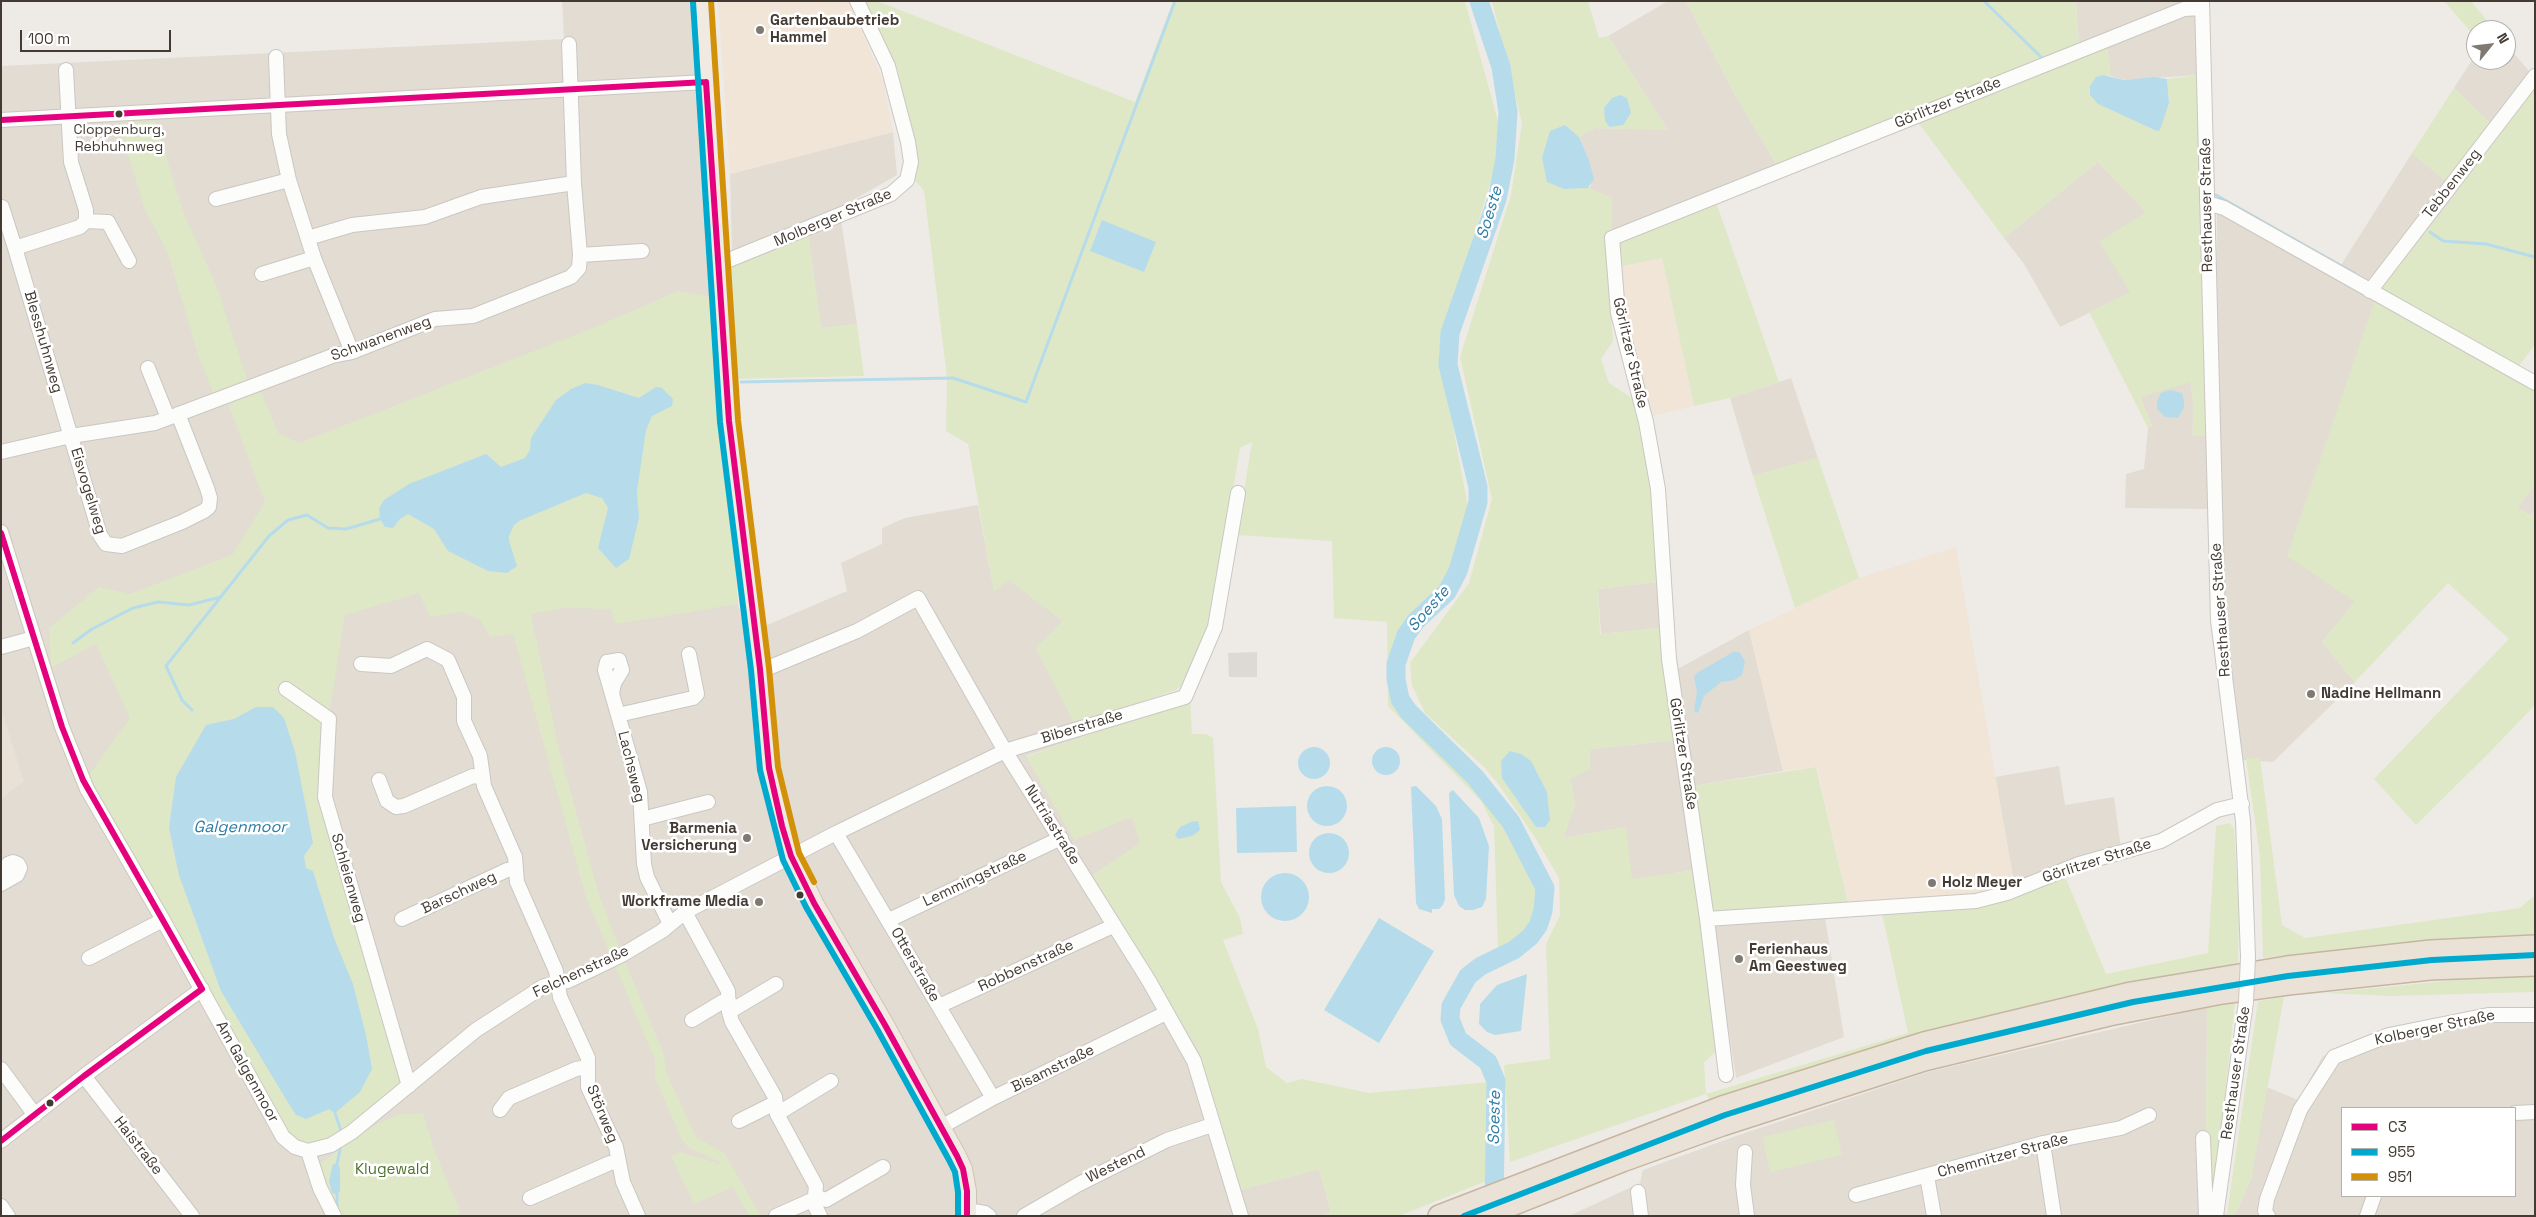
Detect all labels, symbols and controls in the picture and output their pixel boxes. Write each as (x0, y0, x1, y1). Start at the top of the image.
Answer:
place label: Gartenbaubetrieb Hammel (770, 12, 899, 47)
scale bar (22, 20, 174, 52)
north arrow (2466, 20, 2516, 70)
marker: Gartenbaubetrieb Hammel (754, 24, 766, 36)
text: 100 m (28, 29, 70, 48)
text: N (2493, 30, 2513, 47)
street label: Görlitzer Straße (1892, 73, 2004, 133)
marker: Cloppenburg, Rebhuhnweg (114, 109, 124, 119)
place label: Cloppenburg, Rebhuhnweg (73, 122, 165, 154)
street label: Resthauser Straße (2197, 138, 2217, 272)
street label: Tebbenweg (2419, 145, 2485, 223)
water label: Soeste (1473, 184, 1507, 242)
street label: Molberger Straße (771, 185, 895, 251)
street label: Blesshuhnweg (20, 289, 66, 395)
street label: Görlitzer Straße (1608, 296, 1652, 410)
street label: Schwanenweg (328, 313, 434, 365)
street label: Eisvogelweg (66, 446, 110, 536)
street label: Resthauser Straße (2207, 542, 2235, 678)
water label: Soeste (1404, 582, 1454, 636)
place label: Nadine Hellmann (2321, 685, 2441, 703)
marker: Nadine Hellmann (2305, 688, 2317, 700)
street label: Görlitzer Straße (1665, 697, 1701, 811)
street label: Biberstraße (1039, 706, 1125, 748)
street label: Lachsweg (613, 729, 649, 805)
street label: Nutriastraße (1020, 782, 1084, 868)
water label: Galgenmoor (194, 818, 286, 838)
place label: Barmenia Versicherung (641, 820, 737, 855)
street label: Schleienweg (327, 831, 369, 925)
marker: Barmenia Versicherung (741, 832, 753, 844)
street label: Görlitzer Straße (2040, 835, 2154, 887)
street label: Lemmingstraße (920, 847, 1030, 911)
street label: Barschweg (419, 868, 499, 918)
place label: Holz Meyer (1942, 874, 2022, 892)
marker: Holz Meyer (1926, 877, 1938, 889)
unlabelled marker (795, 890, 805, 900)
place label: Workframe Media (622, 893, 749, 911)
marker: Workframe Media (753, 896, 765, 908)
street label: Otterstraße (886, 925, 944, 1005)
street label: Robbenstraße (975, 936, 1077, 996)
place label: Ferienhaus Am Geestweg (1749, 941, 1847, 976)
street label: Felchenstraße (530, 942, 632, 1002)
marker: Ferienhaus Am Geestweg (1733, 953, 1745, 965)
street label: Resthauser Straße (2218, 1005, 2254, 1141)
street label: Kolberger Straße (2373, 1006, 2497, 1050)
street label: Am Galgenmoor (212, 1018, 282, 1126)
street label: Bisamstraße (1009, 1041, 1097, 1097)
street label: Störweg (582, 1082, 622, 1146)
water label: Soeste (1485, 1091, 1505, 1145)
unlabelled marker (45, 1098, 55, 1108)
legend (2341, 1107, 2516, 1197)
street label: Haistraße (110, 1113, 166, 1179)
text: C3 (2388, 1117, 2407, 1136)
street label: Chemnitzer Straße (1936, 1130, 2070, 1182)
text: 955 (2388, 1142, 2415, 1161)
street label: Westend (1083, 1143, 1149, 1187)
park label: Klugewald (355, 1161, 429, 1179)
text: 951 (2388, 1167, 2412, 1186)

